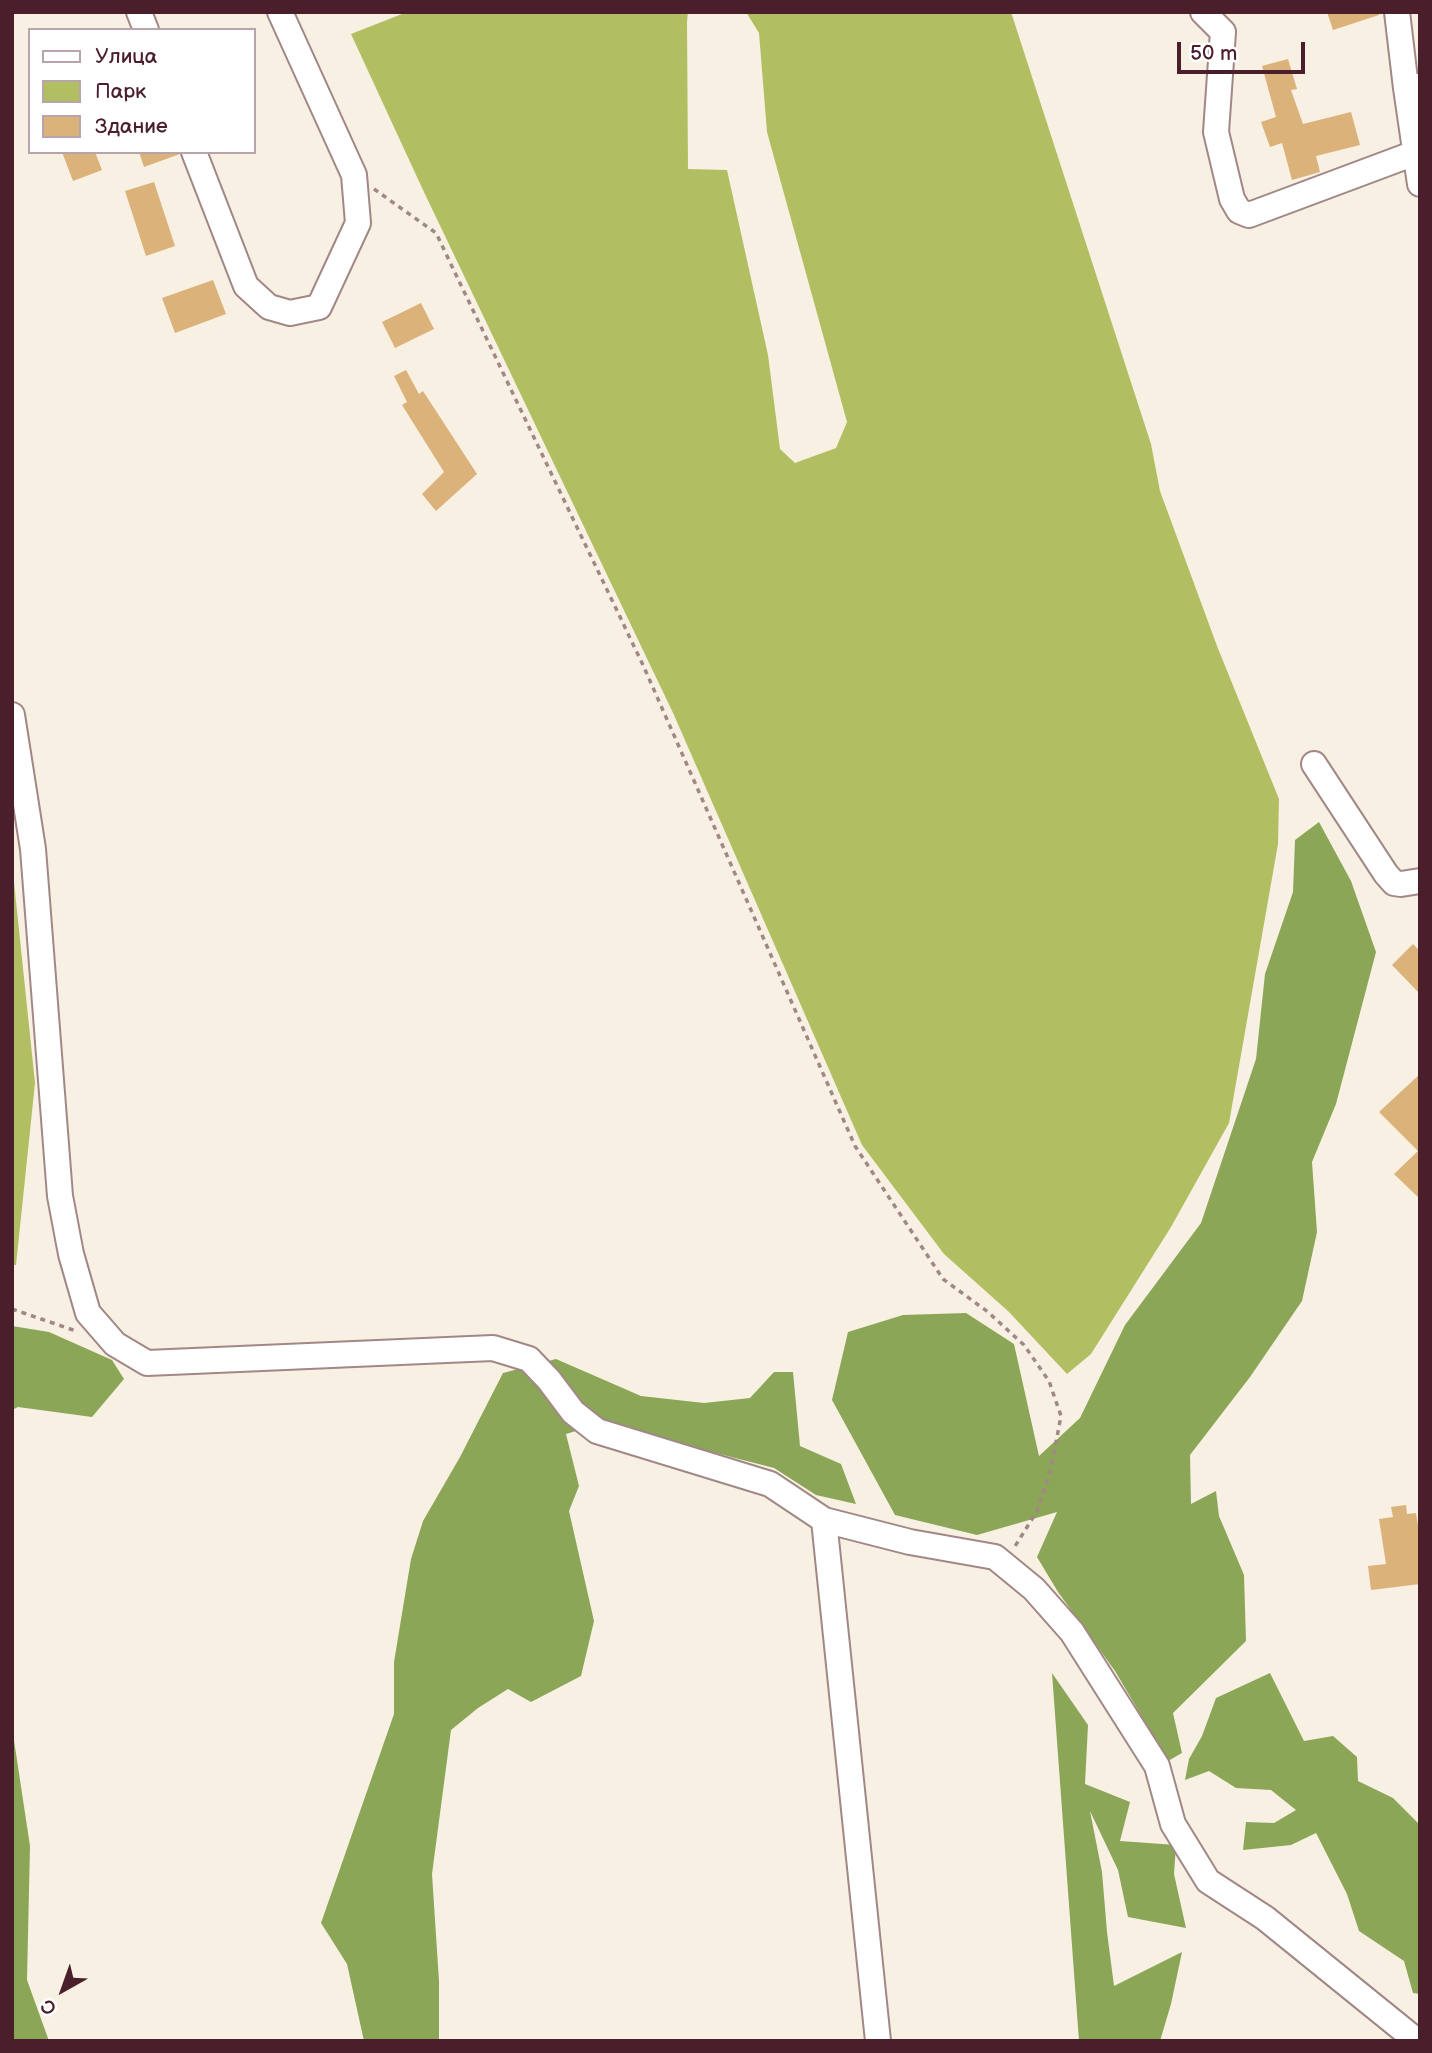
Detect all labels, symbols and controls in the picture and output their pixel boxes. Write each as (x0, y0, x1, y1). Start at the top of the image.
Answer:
legend (28, 28, 256, 154)
scale bar (1180, 28, 1308, 72)
text: 50 m (1190, 41, 1237, 66)
text: Улица (95, 44, 157, 69)
text: Парк (95, 79, 146, 104)
text: Здание (95, 114, 168, 139)
north arrow (28, 1955, 98, 2025)
text: С (37, 1993, 62, 2020)

